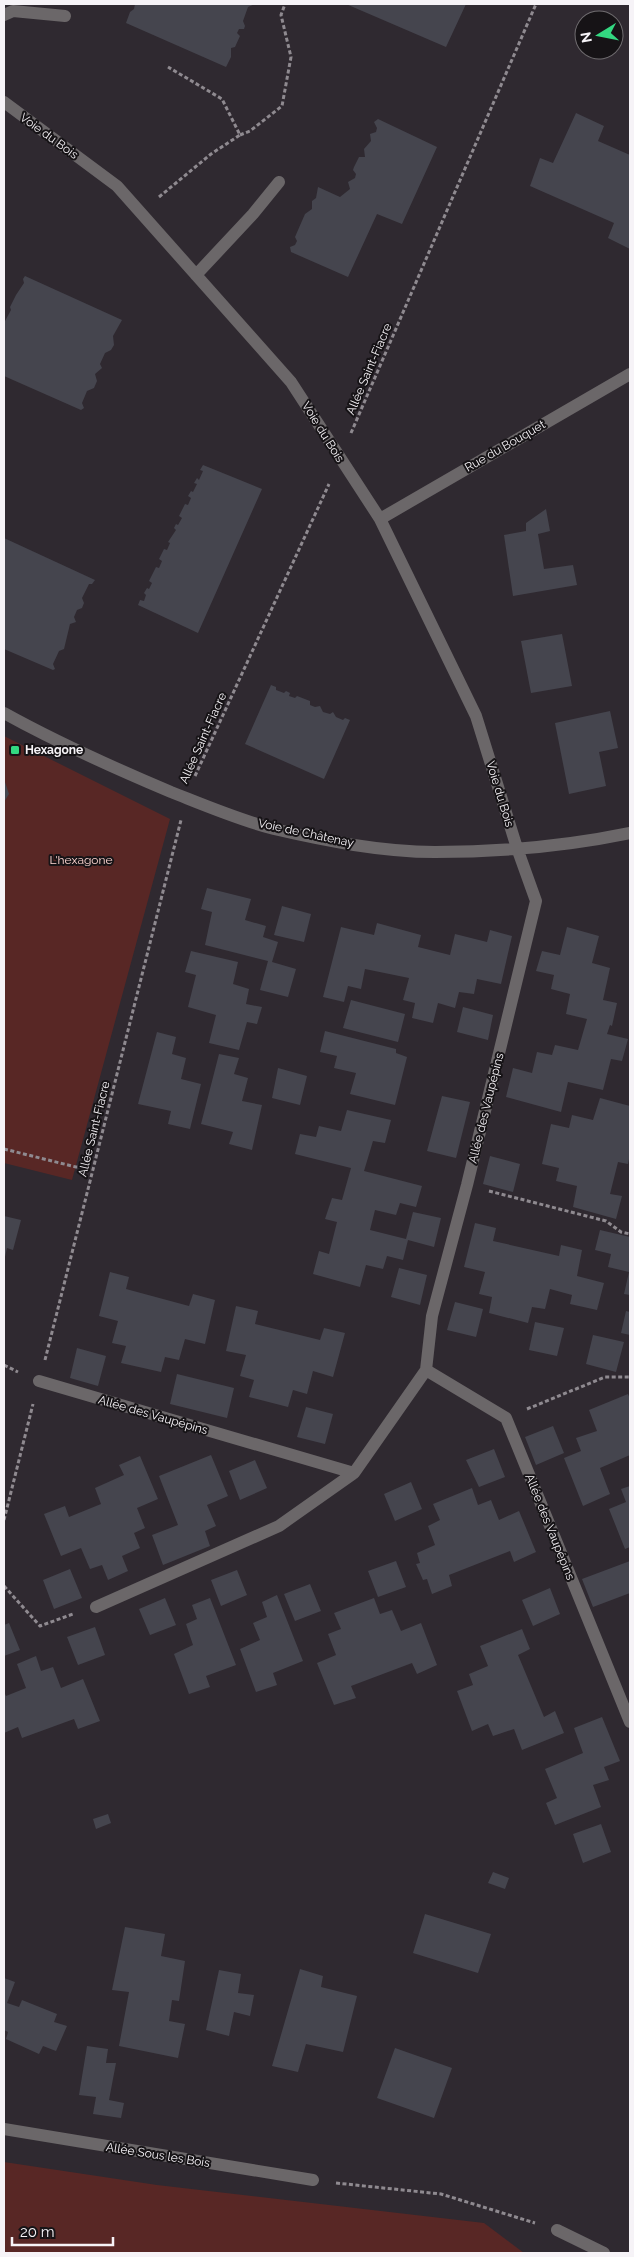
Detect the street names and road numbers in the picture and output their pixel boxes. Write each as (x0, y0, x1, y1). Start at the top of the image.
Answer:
street label: Voie du Bois (17, 110, 81, 162)
street label: Allée Saint-Fiacre (343, 321, 395, 417)
street label: Voie du Bois (299, 399, 347, 465)
street label: Rue du Bouquet (462, 417, 548, 475)
street label: Allée Saint-Fiacre (177, 690, 229, 786)
street label: Voie du Bois (483, 759, 517, 829)
street label: Voie de Châtenay (257, 816, 356, 850)
street label: Allée des Vaupépins (466, 1051, 507, 1165)
street label: Allée Saint-Fiacre (75, 1080, 113, 1178)
street label: Allée des Vaupépins (97, 1393, 210, 1437)
street label: Allée des Vaupépins (522, 1472, 578, 1582)
street label: Allée Sous les Bois (105, 2140, 211, 2170)

